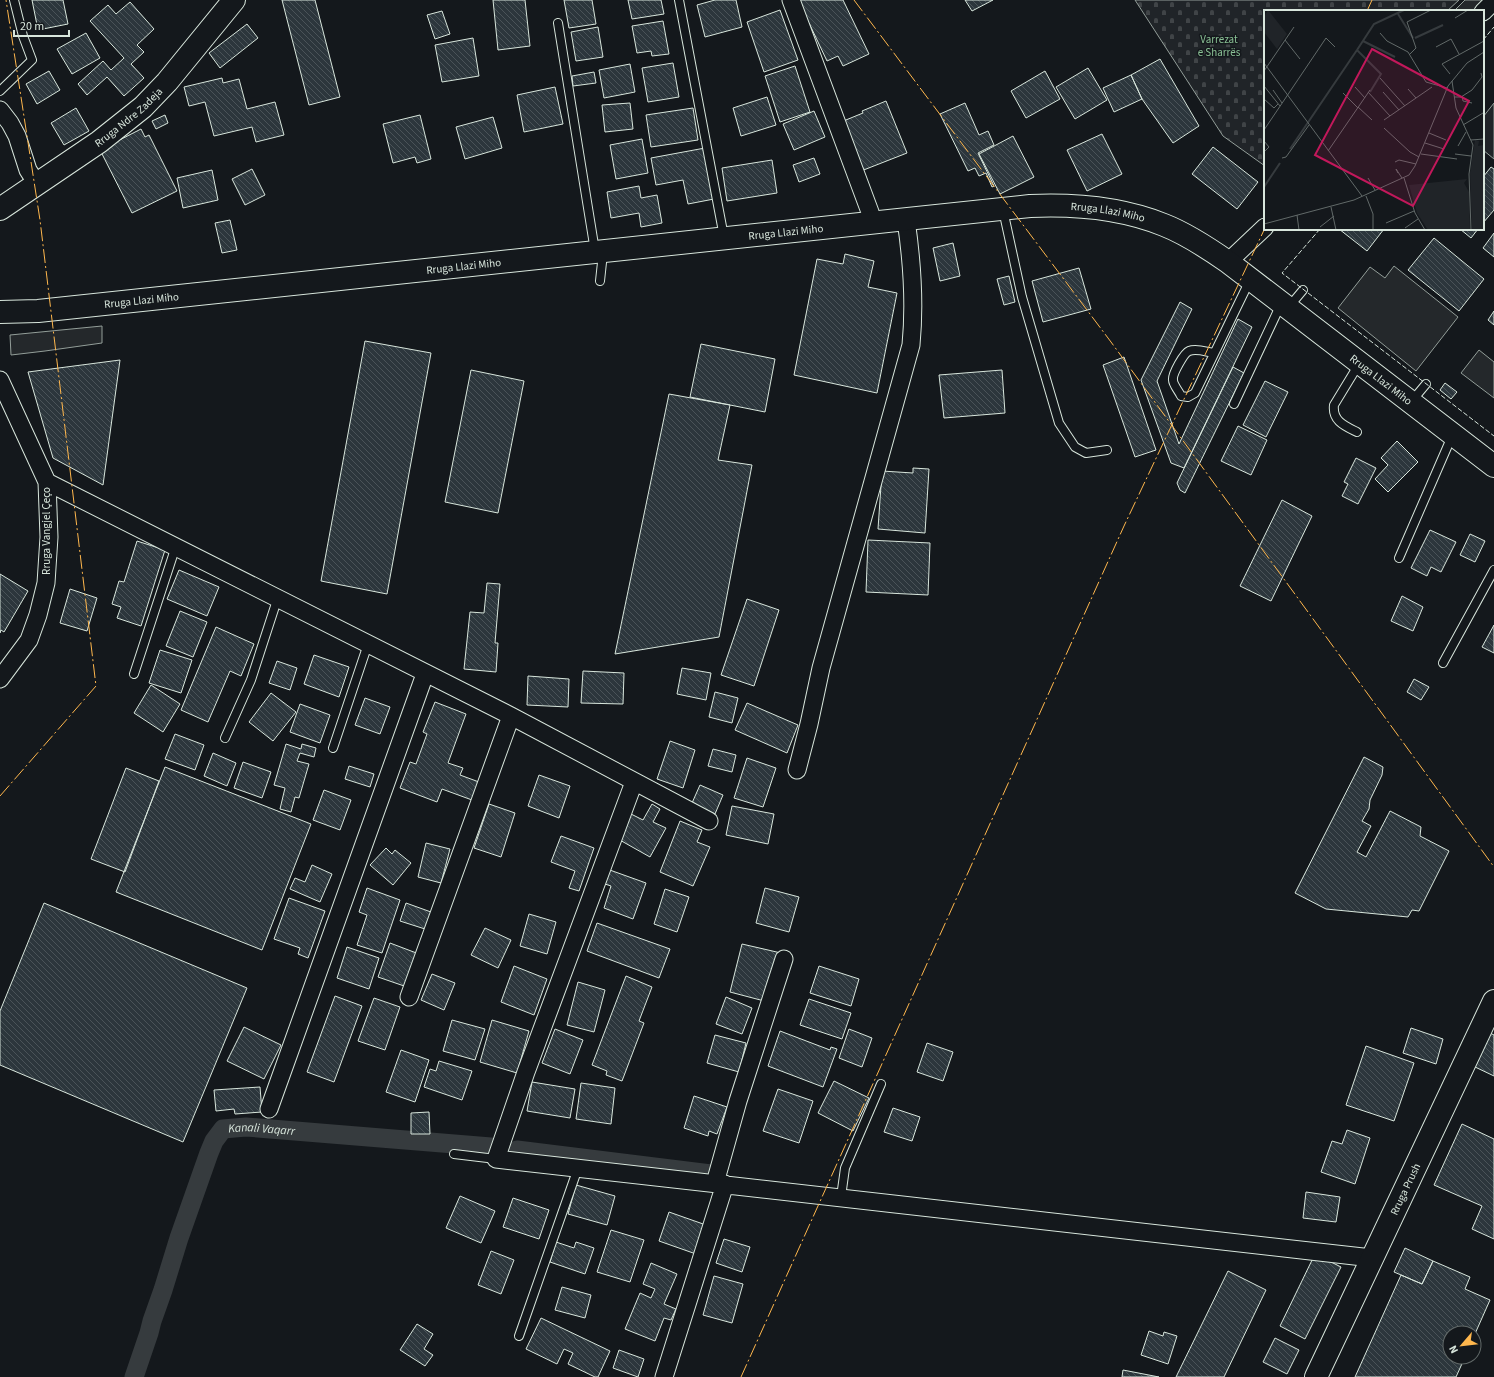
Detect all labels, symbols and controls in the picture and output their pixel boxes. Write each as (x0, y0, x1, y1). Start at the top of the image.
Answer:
inset map (1264, 10, 1484, 230)
scale bar (14, 12, 69, 38)
text: 20 m (20, 18, 44, 35)
park label: Varrezat e Sharrës (1198, 32, 1241, 60)
street label: Rruga Ndre Zadeja (92, 84, 166, 151)
street label: Rruga Llazi Miho (1070, 199, 1147, 226)
street label: Rruga Llazi Miho (748, 221, 824, 244)
street label: Rruga Llazi Miho (425, 255, 502, 278)
street label: Rruga Llazi Miho (103, 289, 180, 312)
street label: Rruga Llazi Miho (1346, 351, 1415, 409)
street label: Rruga Vangjel Çeço (39, 487, 54, 575)
water label: Kanali Vaqarr (227, 1119, 297, 1140)
street label: Rruga Prush (1387, 1161, 1424, 1218)
north arrow (1442, 1325, 1482, 1365)
text: N (1445, 1343, 1462, 1356)

